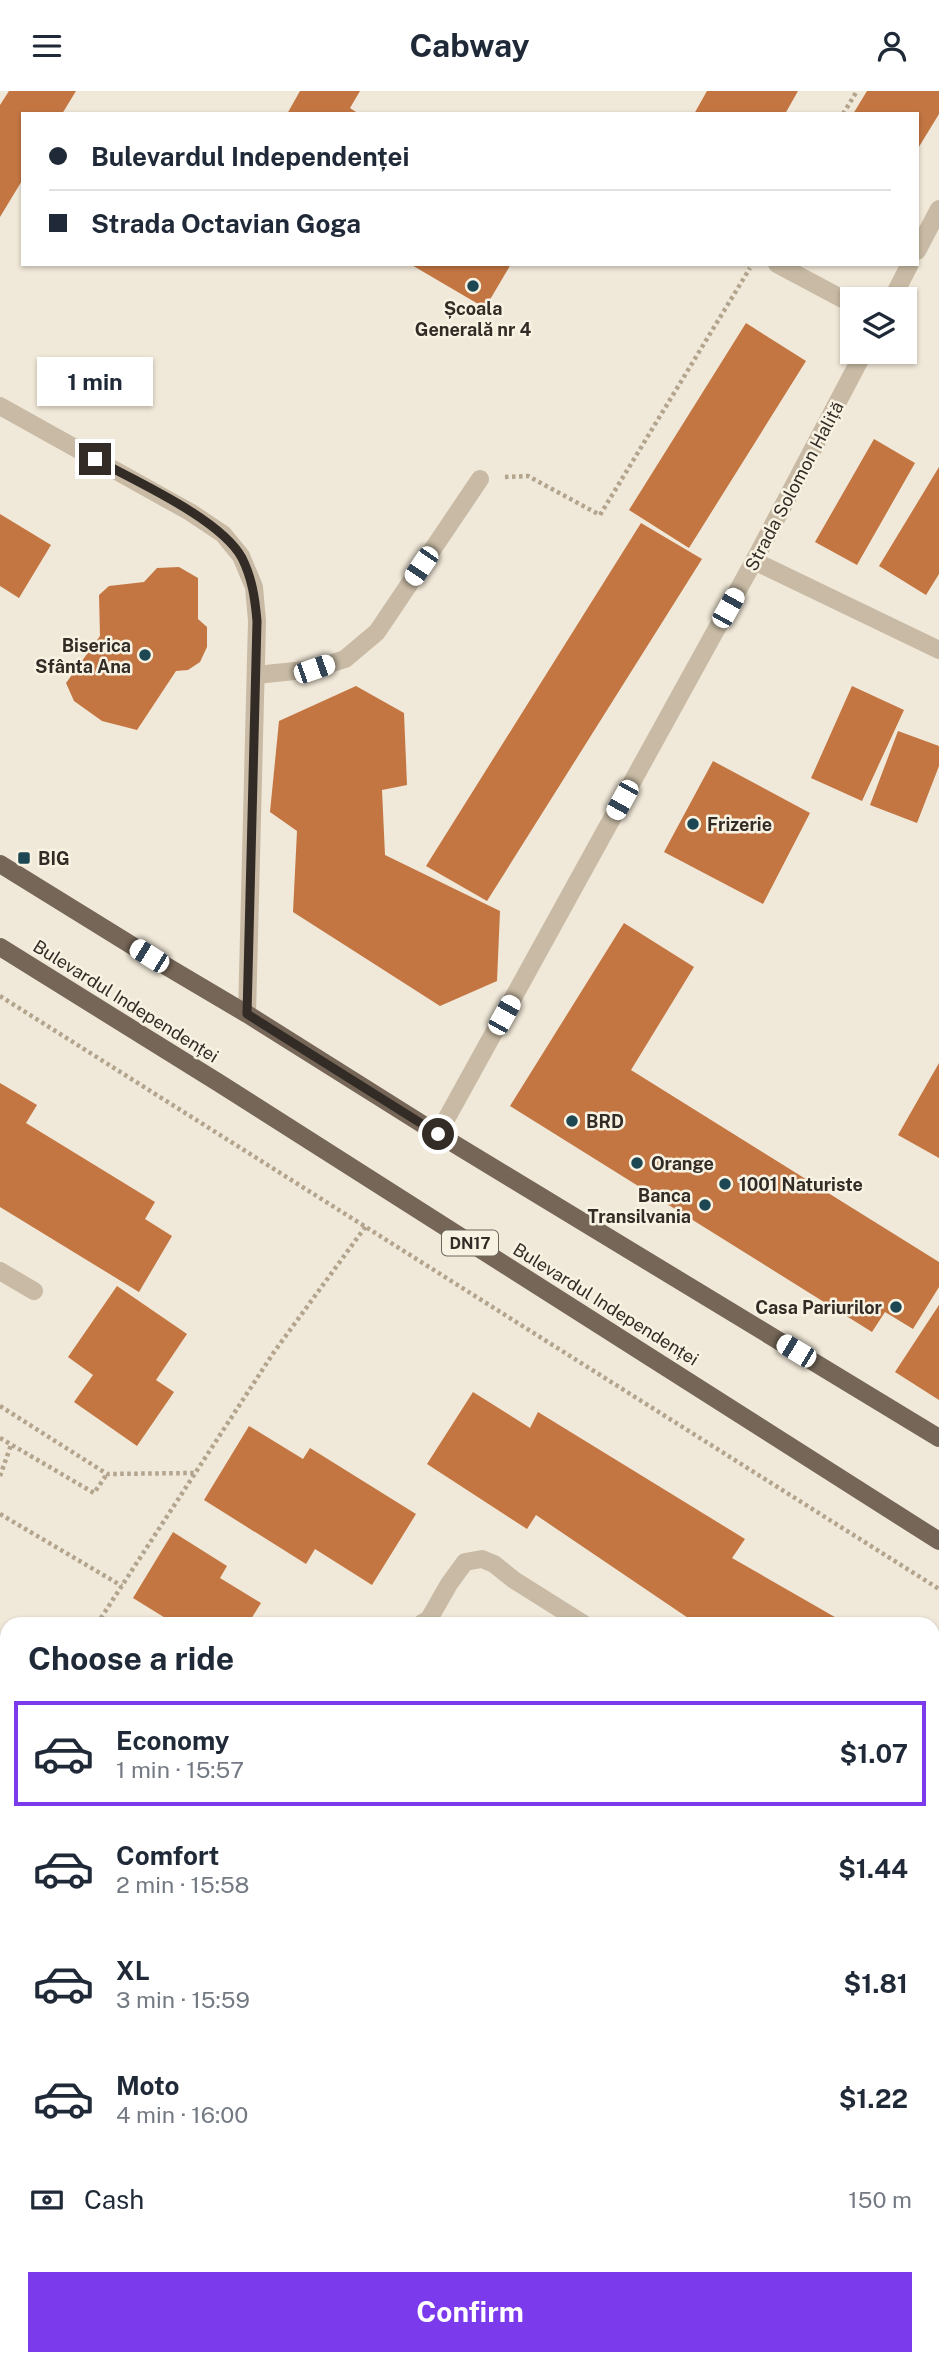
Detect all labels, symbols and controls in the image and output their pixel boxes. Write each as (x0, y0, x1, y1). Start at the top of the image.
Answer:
icon: menu (28, 27, 66, 65)
text: Cabway (410, 27, 529, 64)
icon: person (873, 27, 911, 65)
text: Bulevardul Independenței (91, 141, 409, 172)
text: Strada Octavian Goga (91, 208, 361, 239)
marker: Școala Generală nr 4 (465, 278, 481, 294)
map controls (840, 287, 917, 364)
button: layers (840, 287, 917, 364)
place label: Școala Generală nr 4 (415, 298, 531, 340)
callout: 1 min (37, 357, 153, 407)
text: 1 min (67, 368, 123, 395)
street label: Strada Solomon Haliță (740, 398, 848, 574)
route end (79, 443, 111, 475)
car (401, 543, 442, 589)
car (709, 585, 748, 631)
place label: Biserica Sfânta Ana (35, 635, 131, 677)
marker: Biserica Sfânta Ana (137, 647, 153, 663)
car (291, 652, 338, 686)
car (603, 777, 642, 823)
place label: Frizerie (707, 814, 772, 835)
marker: Frizerie (685, 816, 701, 832)
place label: BIG (38, 848, 70, 869)
marker: BIG (16, 850, 32, 866)
street label: Bulevardul Independenței (29, 935, 223, 1067)
car (126, 936, 173, 976)
car (485, 992, 524, 1038)
place label: BRD (586, 1111, 624, 1132)
marker: BRD (564, 1113, 580, 1129)
route start (422, 1118, 454, 1150)
place label: Orange (651, 1153, 714, 1174)
marker: Orange (629, 1155, 645, 1171)
place label: 1001 Naturiste (739, 1174, 863, 1195)
marker: 1001 Naturiste (717, 1176, 733, 1192)
place label: Banca Transilvania (587, 1185, 691, 1227)
marker: Banca Transilvania (697, 1197, 713, 1213)
road number: DN17 (442, 1231, 498, 1255)
street label: Bulevardul Independenței (509, 1238, 703, 1370)
place label: Casa Pariurilor (755, 1297, 883, 1318)
marker: Casa Pariurilor (888, 1299, 904, 1315)
car (773, 1331, 820, 1371)
text: Choose a ride (28, 1640, 234, 1677)
icon: car (32, 1722, 95, 1785)
text: Economy (116, 1725, 229, 1756)
text: $1.07 (840, 1738, 908, 1769)
text: 1 min · 15:57 (116, 1756, 244, 1783)
icon: car (32, 1837, 95, 1900)
text: Comfort (116, 1840, 219, 1871)
text: $1.44 (838, 1853, 908, 1884)
text: 2 min · 15:58 (116, 1871, 250, 1898)
icon: car (32, 1952, 95, 2015)
text: XL (116, 1955, 150, 1986)
text: $1.81 (844, 1968, 908, 1999)
text: 3 min · 15:59 (116, 1986, 250, 2013)
icon: car (32, 2067, 95, 2130)
text: Moto (116, 2070, 179, 2101)
text: $1.22 (839, 2083, 908, 2114)
text: 4 min · 16:00 (116, 2101, 248, 2128)
icon: cash (28, 2181, 66, 2219)
text: Cash (84, 2184, 144, 2215)
text: 150 m (848, 2186, 912, 2213)
button: Confirm (28, 2272, 912, 2352)

